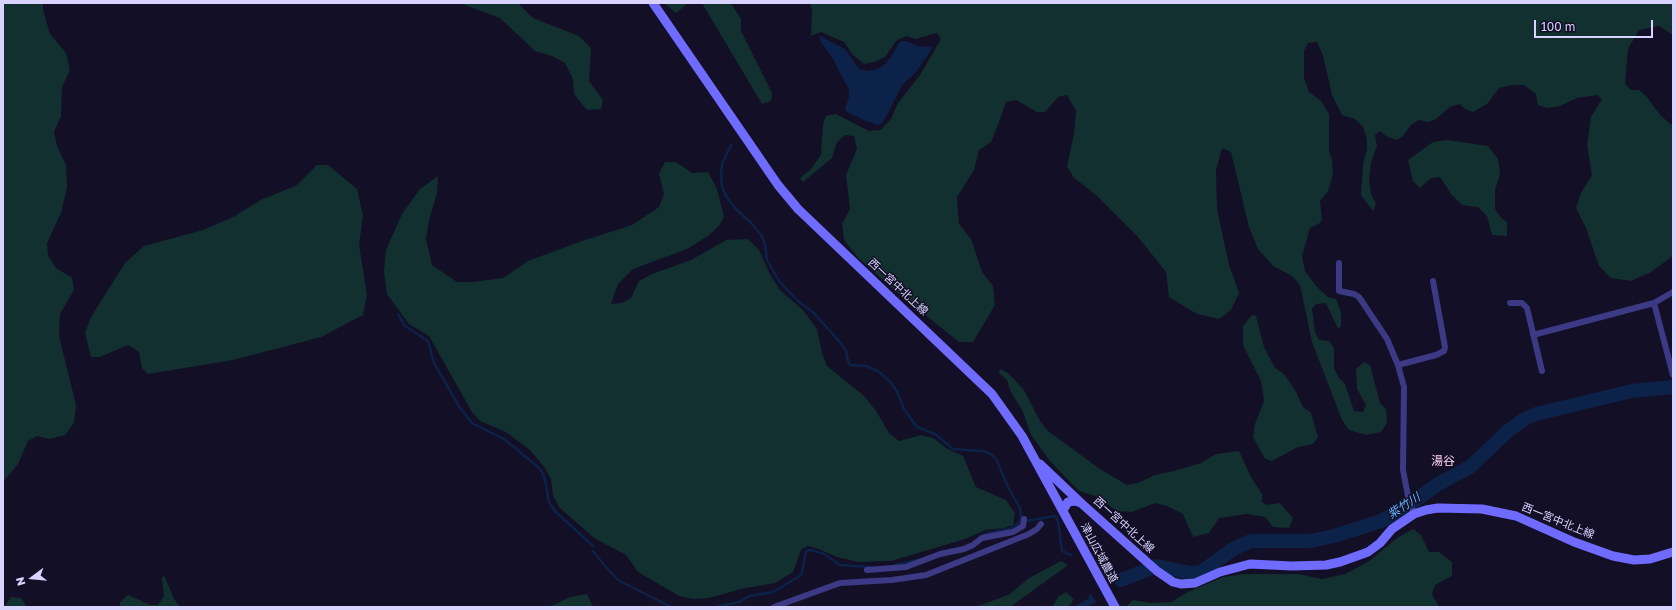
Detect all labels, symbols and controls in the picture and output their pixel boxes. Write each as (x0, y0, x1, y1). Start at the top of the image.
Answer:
scale bar (1536, 12, 1655, 38)
text: 100 m (1541, 19, 1575, 34)
street label: 西一宮中北上線 (865, 256, 931, 318)
district label: 湯谷 (1431, 454, 1455, 468)
water label: 紫竹川 (1385, 490, 1423, 522)
street label: 西一宮中北上線 (1091, 494, 1157, 556)
street label: 西一宮中北上線 (1520, 500, 1596, 542)
street label: 津山広域農道 (1078, 521, 1120, 585)
north arrow (12, 558, 52, 598)
text: N (13, 576, 27, 587)

